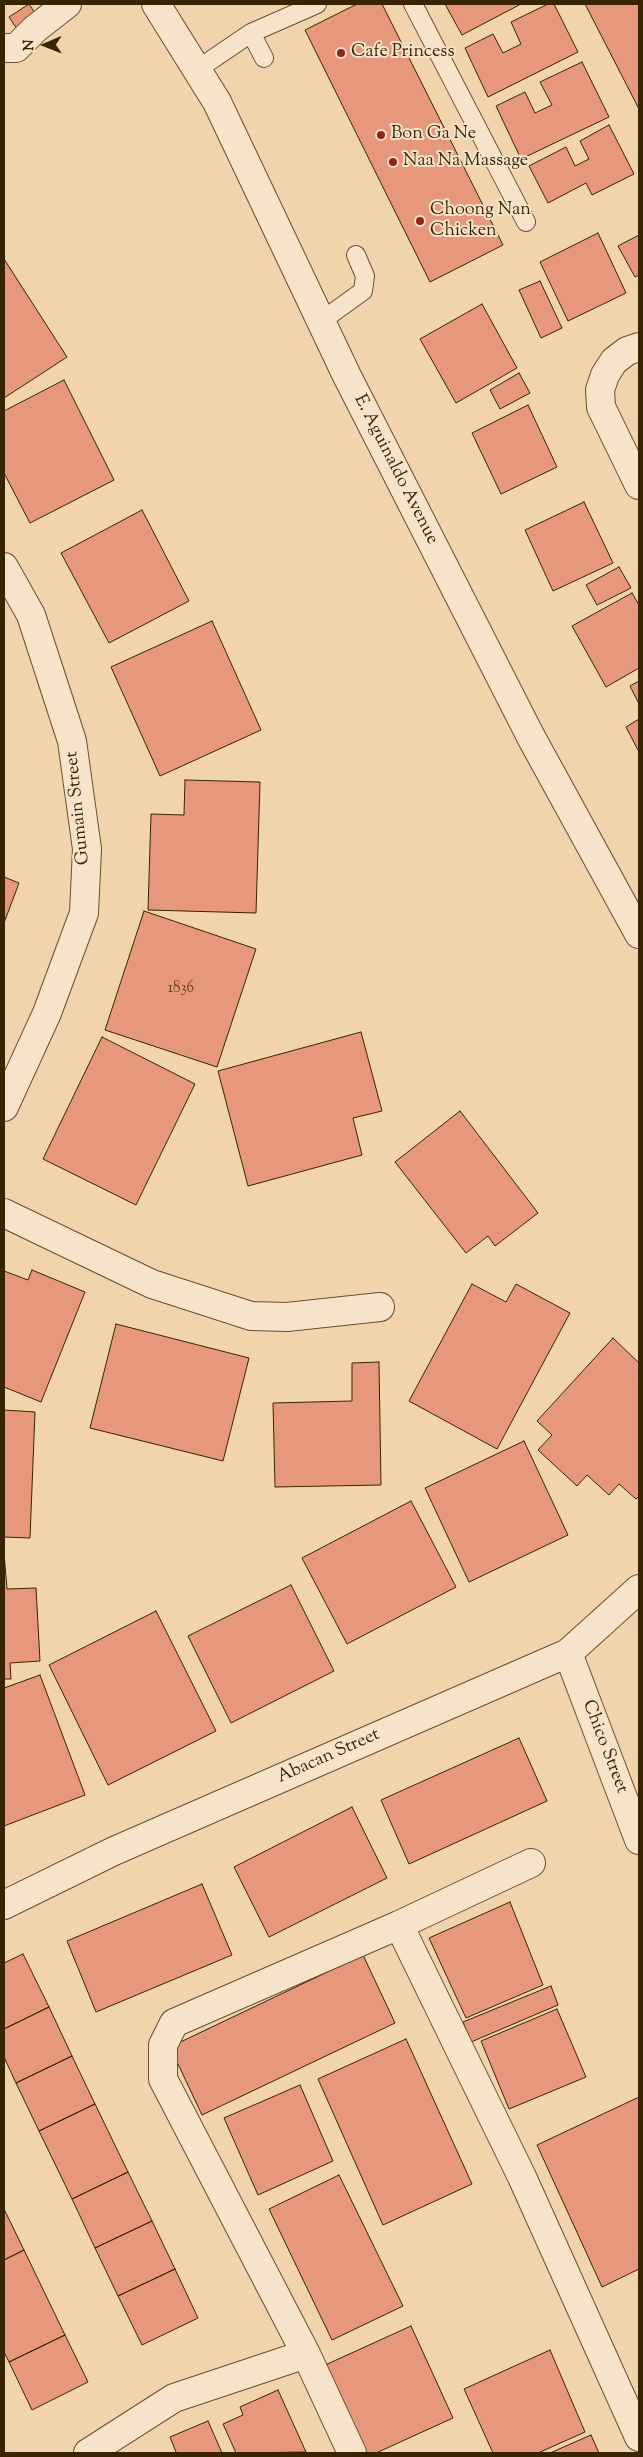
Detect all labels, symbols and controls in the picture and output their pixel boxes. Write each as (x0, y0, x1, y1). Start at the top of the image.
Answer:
north arrow (20, 20, 70, 70)
text: N (20, 39, 40, 51)
place label: Cafe Princess (351, 42, 455, 64)
marker: Cafe Princess (335, 47, 347, 59)
place label: Bon Ga Ne (391, 124, 476, 146)
marker: Bon Ga Ne (375, 129, 387, 141)
place label: Naa Na Massage (403, 151, 528, 173)
marker: Naa Na Massage (387, 156, 399, 168)
place label: Choong Nan Chicken (430, 200, 531, 242)
marker: Choong Nan Chicken (414, 215, 426, 227)
street label: E. Aguinaldo Avenue (348, 391, 442, 549)
street label: Gumain Street (62, 750, 96, 866)
house number: 1836 (168, 980, 194, 998)
street label: Chico Street (576, 1697, 632, 1797)
street label: Abacan Street (274, 1725, 384, 1789)

